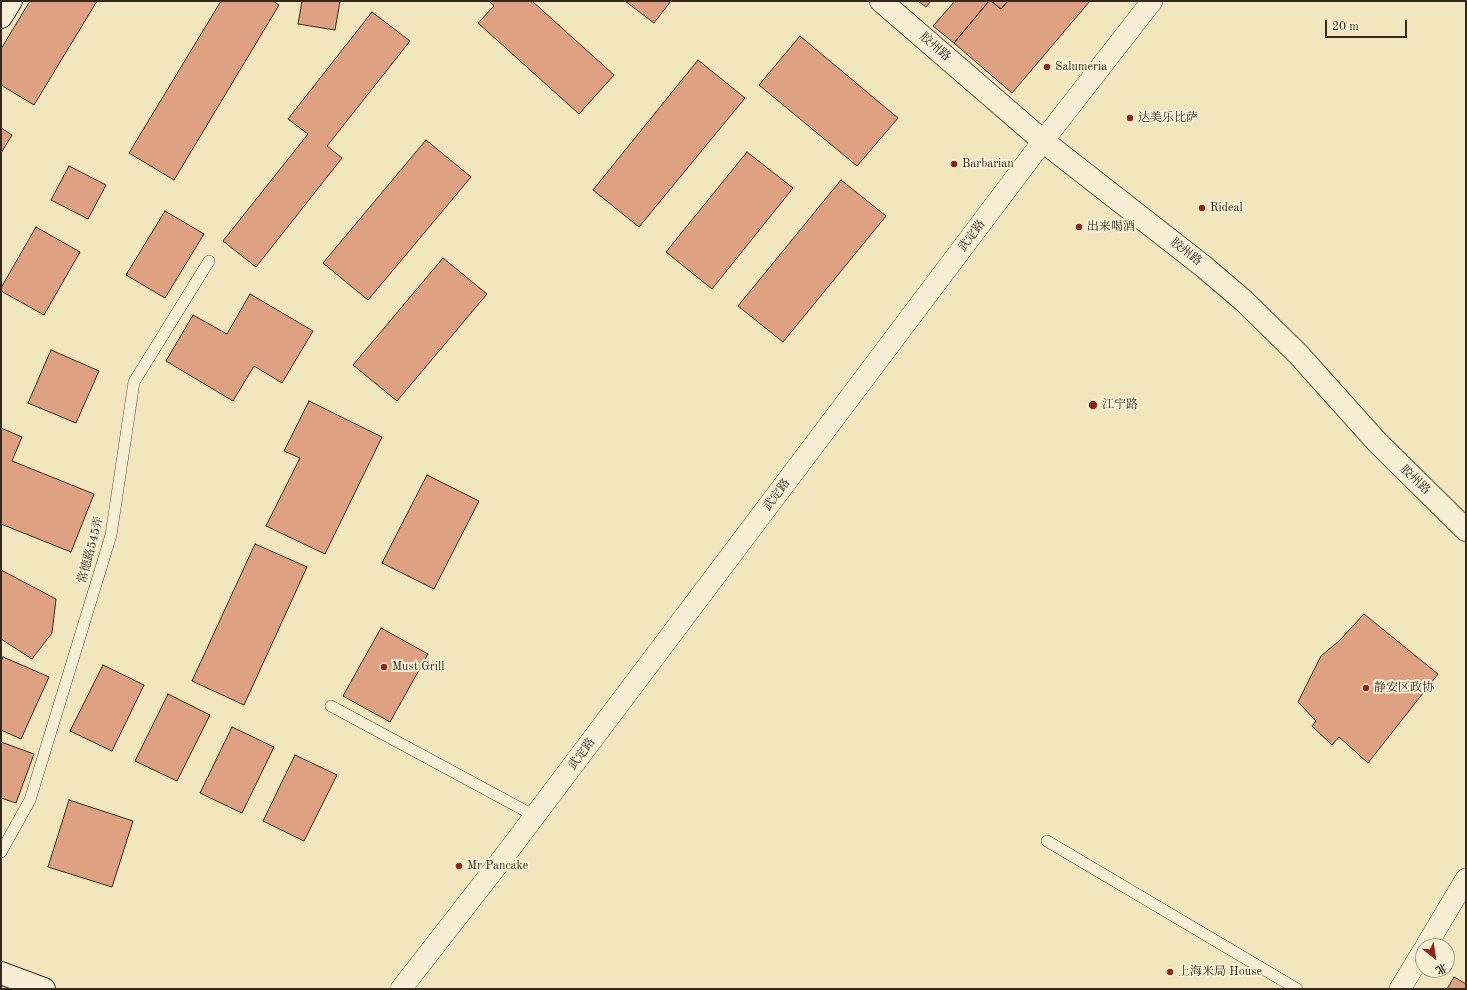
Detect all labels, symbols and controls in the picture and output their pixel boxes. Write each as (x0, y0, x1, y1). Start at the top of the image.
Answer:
scale bar (1327, 12, 1409, 38)
text: 20 m (1332, 21, 1359, 33)
street label: 胶州路 (917, 30, 953, 64)
place label: Salumeria (1055, 60, 1107, 74)
marker: Salumeria (1042, 62, 1052, 72)
place label: 达美乐比萨 (1138, 111, 1198, 125)
marker: 达美乐比萨 (1125, 113, 1135, 123)
place label: Barbarian (962, 157, 1014, 171)
marker: Barbarian (949, 159, 959, 169)
place label: Rideal (1210, 201, 1243, 215)
marker: Rideal (1197, 203, 1207, 213)
street label: 武定路 (955, 217, 989, 255)
place label: 出来喝酒 (1087, 220, 1135, 234)
marker: 出来喝酒 (1074, 222, 1084, 232)
street label: 胶州路 (1167, 235, 1205, 269)
place label: 江宁路 (1102, 398, 1138, 412)
marker: 江宁路 (1087, 399, 1099, 411)
street label: 胶州路 (1397, 462, 1433, 498)
street label: 武定路 (760, 476, 794, 514)
street label: 常德路545弄 (75, 515, 107, 585)
place label: Must Grill (392, 660, 445, 674)
marker: Must Grill (379, 662, 389, 672)
place label: 静安区政协 (1374, 681, 1434, 695)
marker: 静安区政协 (1361, 683, 1371, 693)
street label: 武定路 (565, 735, 599, 773)
place label: Mr Pancake (467, 859, 528, 873)
marker: Mr Pancake (454, 861, 464, 871)
north arrow (1415, 938, 1455, 978)
text: 北 (1433, 960, 1448, 975)
place label: 上海米局 House (1178, 965, 1262, 979)
marker: 上海米局 House (1165, 967, 1175, 977)

